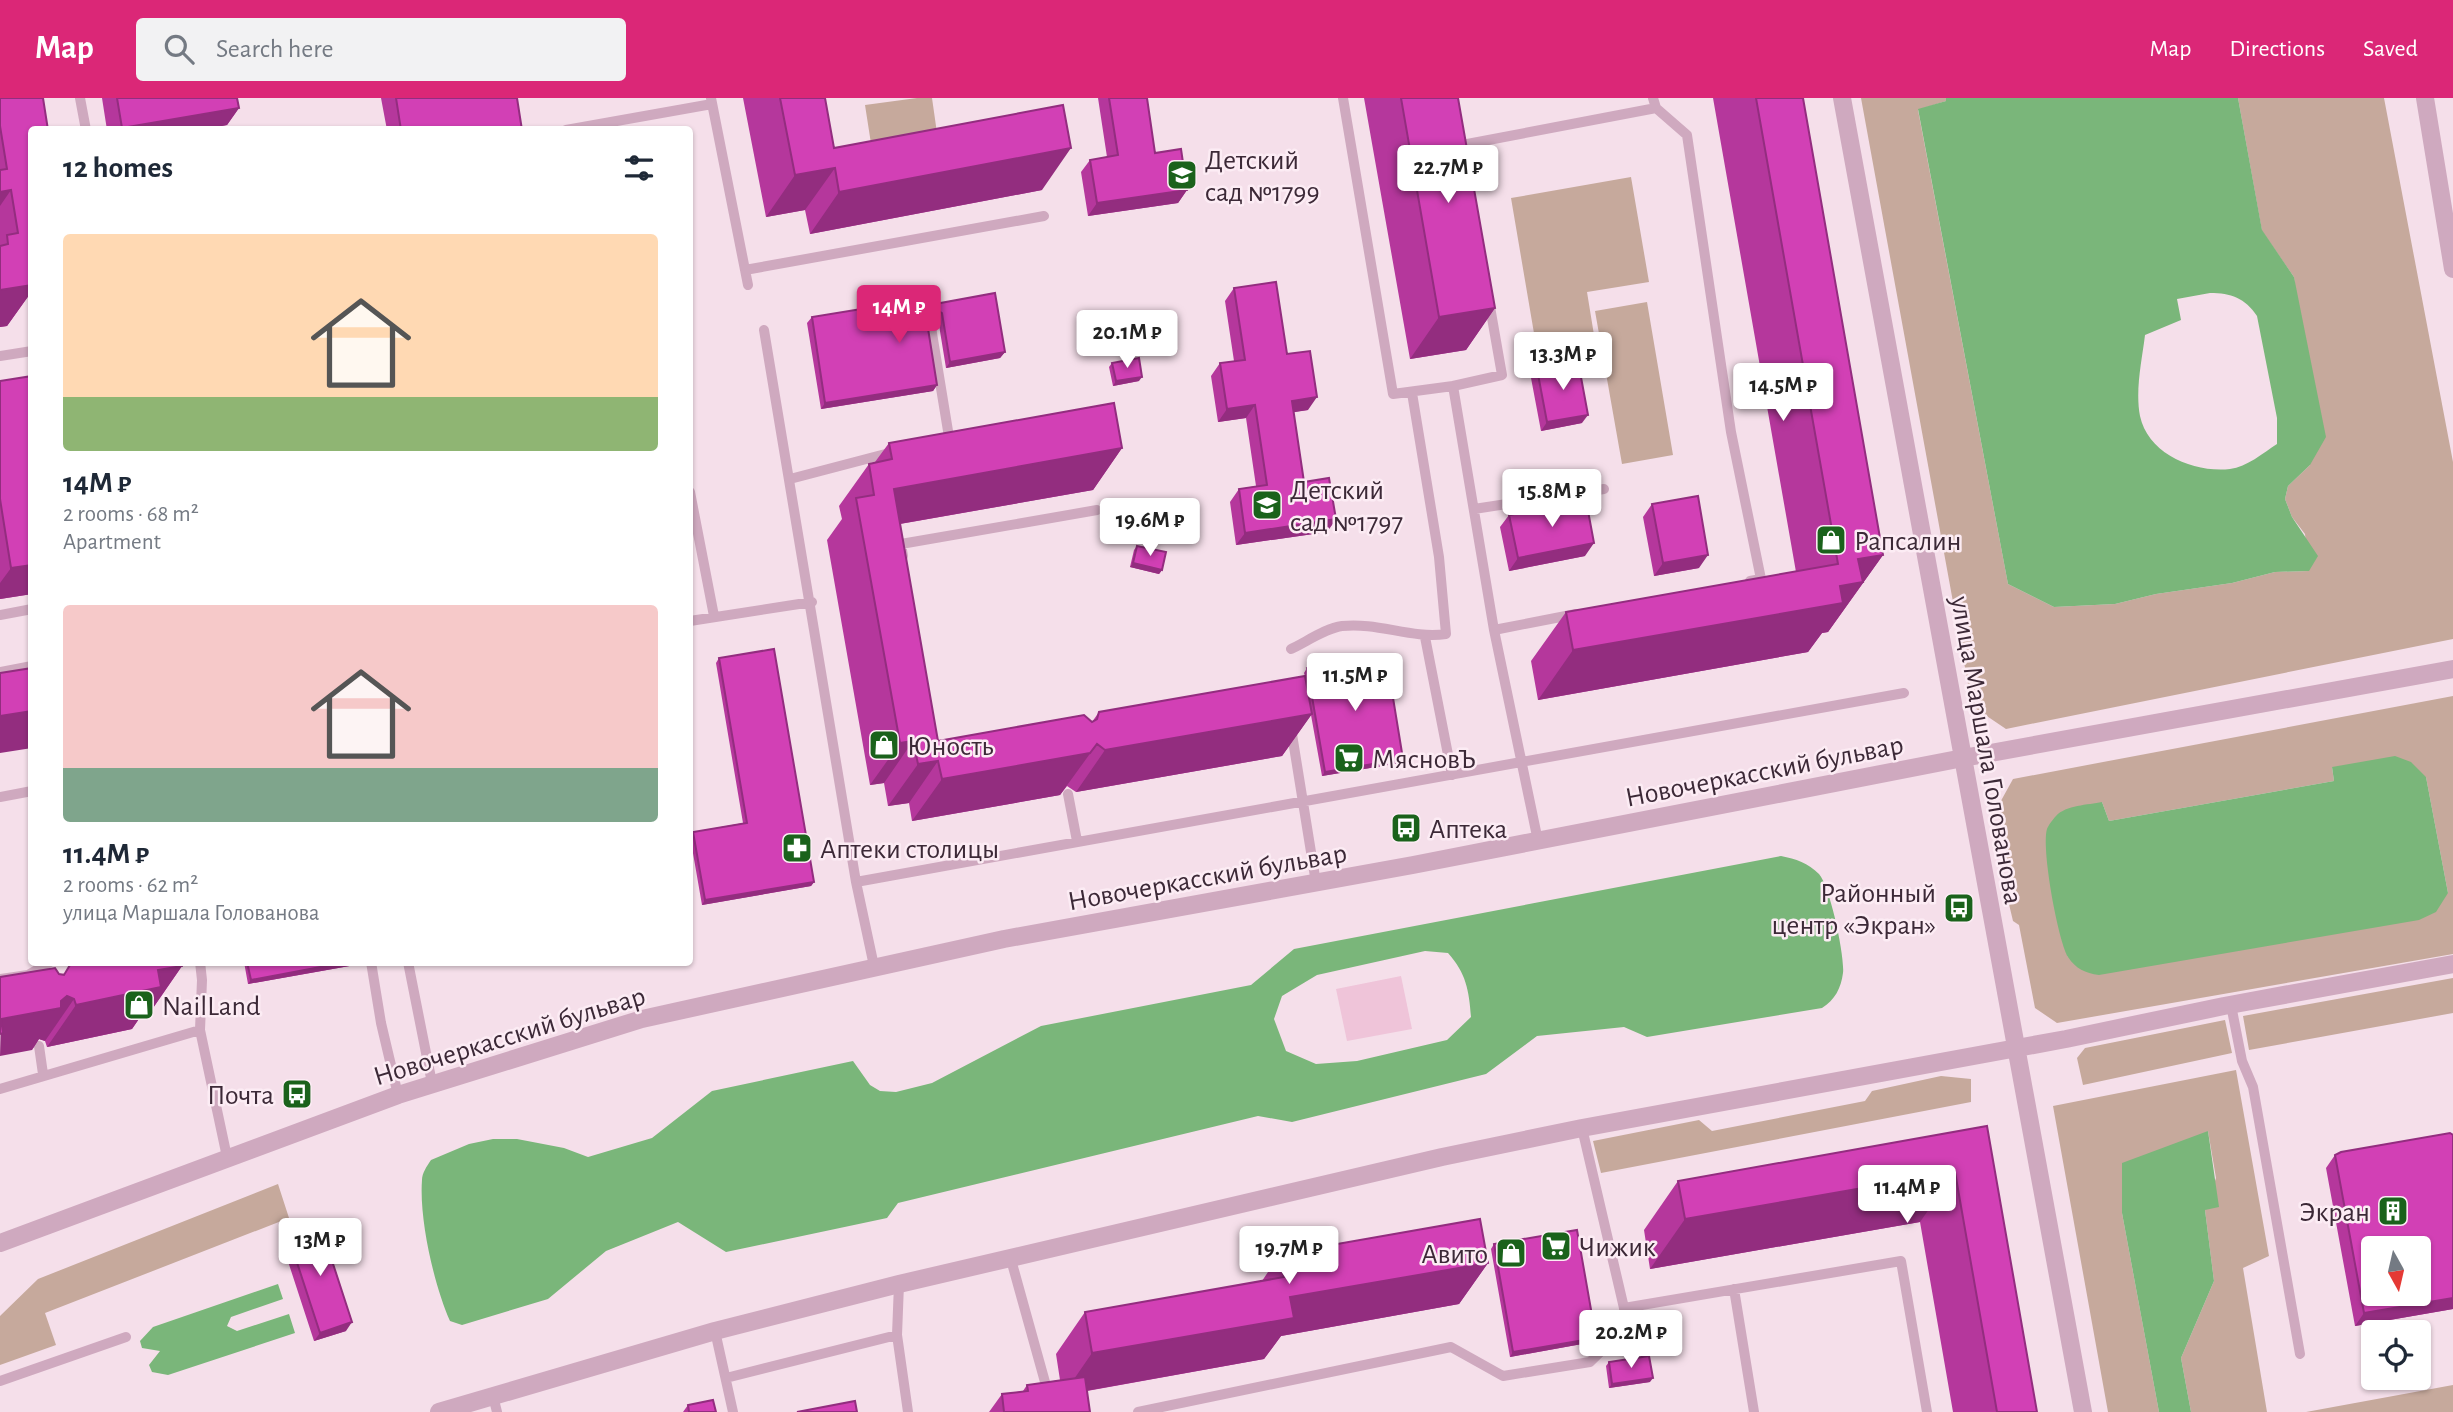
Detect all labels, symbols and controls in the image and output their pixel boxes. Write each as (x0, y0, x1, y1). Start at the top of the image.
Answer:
search box (136, 18, 626, 81)
icon: search (160, 30, 198, 68)
text: Map (35, 32, 94, 65)
text: Search here (216, 36, 334, 62)
text: Map (2149, 37, 2191, 61)
text: Directions (2229, 37, 2325, 61)
text: Saved (2363, 37, 2418, 61)
pin: 22.7M ₽ (1383, 146, 1513, 205)
place label: Детский сад №1799 (1205, 147, 1320, 207)
icon: filters (620, 149, 658, 187)
text: 12 homes (63, 153, 173, 183)
text: 22.7M ₽ (1413, 156, 1483, 179)
school or university icon: Детский сад №1799 (1165, 158, 1199, 192)
icon: home (298, 280, 424, 406)
pin: 14M ₽ (850, 286, 948, 345)
text: 14M ₽ (873, 296, 925, 319)
pin: 20.1M ₽ (1062, 310, 1192, 370)
text: 20.1M ₽ (1093, 321, 1161, 344)
pin: 13.3M ₽ (1498, 332, 1628, 392)
text: 13.3M ₽ (1530, 343, 1596, 366)
pin: 14.5M ₽ (1718, 364, 1848, 423)
text: 14.5M ₽ (1749, 374, 1817, 397)
text: 14M ₽ (63, 468, 131, 498)
pin: 15.8M ₽ (1487, 470, 1617, 529)
place label: Детский сад №1797 (1290, 477, 1403, 537)
text: 15.8M ₽ (1518, 480, 1586, 503)
school or university icon: Детский сад №1797 (1250, 488, 1284, 522)
pin: 19.6M ₽ (1085, 498, 1215, 558)
text: 2 rooms · 68 m² (63, 503, 199, 526)
text: 19.6M ₽ (1116, 509, 1184, 532)
shop icon: Рапсалин (1814, 523, 1848, 557)
place label: Рапсалин (1854, 528, 1962, 556)
text: Apartment (63, 531, 161, 554)
street label: улица Маршала Голованова (1945, 593, 2027, 907)
icon: home (298, 651, 424, 777)
pin: 11.5M ₽ (1290, 654, 1420, 713)
text: 11.5M ₽ (1323, 664, 1387, 687)
shop icon: Юность (867, 728, 901, 762)
street label: Новочеркасский бульвар (1623, 731, 1906, 813)
place label: Юность (907, 733, 994, 761)
supermarket icon: МясновЪ (1332, 741, 1366, 775)
place label: МясновЪ (1372, 746, 1476, 774)
bus stop icon: Аптека (1389, 811, 1423, 845)
place label: Аптека (1429, 816, 1507, 844)
pharmacy icon: Аптеки столицы (780, 831, 814, 865)
place label: Аптеки столицы (820, 836, 999, 864)
text: 11.4M ₽ (63, 839, 149, 869)
street label: Новочеркасский бульвар (1066, 840, 1349, 916)
text: 2 rooms · 62 m² (63, 874, 198, 897)
place label: Районный центр «Экран» (1771, 880, 1936, 940)
bus stop icon: Районный центр «Экран» (1942, 891, 1976, 925)
text: улица Маршала Голованова (63, 902, 320, 925)
street label: Новочеркасский бульвар (370, 982, 649, 1092)
shop icon: NailLand (122, 988, 156, 1022)
place label: NailLand (162, 993, 260, 1021)
bus stop icon: Почта (280, 1077, 314, 1111)
place label: Почта (207, 1082, 274, 1110)
pin: 11.4M ₽ (1842, 1166, 1972, 1225)
text: 11.4M ₽ (1874, 1176, 1940, 1199)
building icon: Экран (2376, 1194, 2410, 1228)
place label: Экран (2299, 1199, 2370, 1227)
pin: 13M ₽ (271, 1218, 369, 1278)
pin: 19.7M ₽ (1224, 1226, 1354, 1286)
text: 13M ₽ (295, 1229, 345, 1252)
supermarket icon: Чижик (1539, 1229, 1573, 1263)
place label: Чижик (1579, 1234, 1656, 1262)
shop icon: Авито (1494, 1236, 1528, 1270)
north arrow (2361, 1236, 2431, 1306)
map controls (2361, 1236, 2431, 1390)
text: 19.7M ₽ (1255, 1237, 1323, 1260)
place label: Авито (1421, 1241, 1488, 1269)
pin: 20.2M ₽ (1566, 1310, 1696, 1370)
button: locate (2361, 1320, 2431, 1390)
text: 20.2M ₽ (1595, 1321, 1667, 1344)

